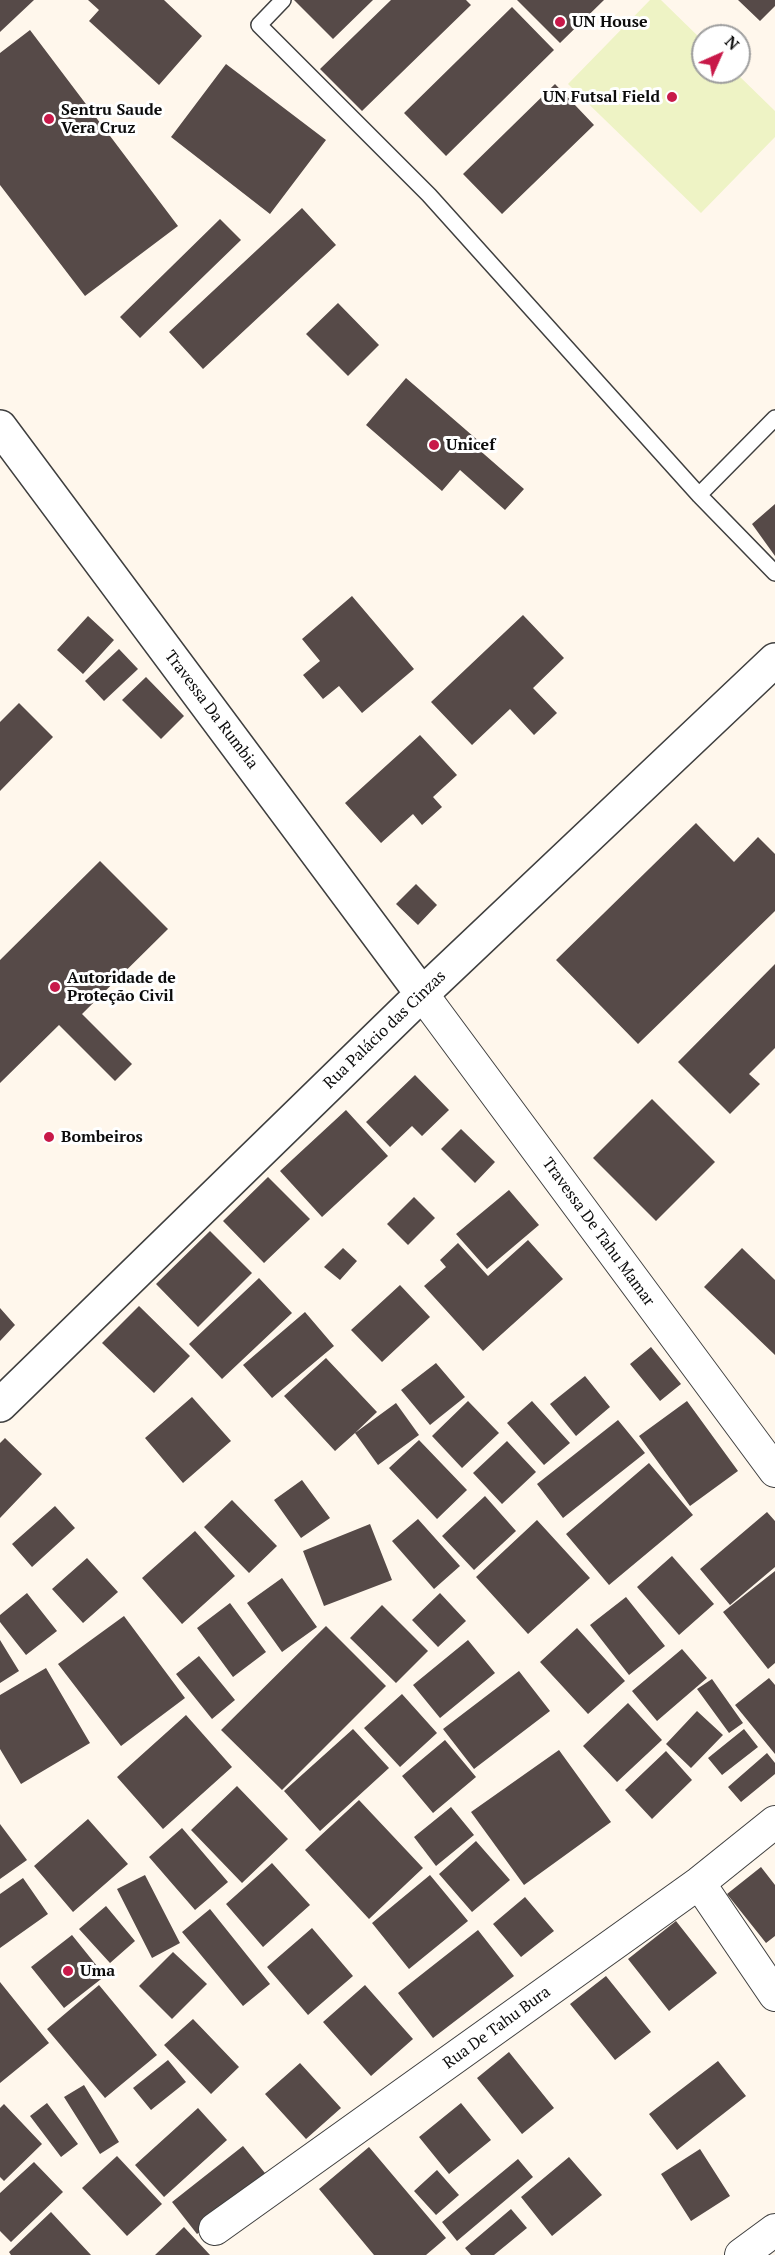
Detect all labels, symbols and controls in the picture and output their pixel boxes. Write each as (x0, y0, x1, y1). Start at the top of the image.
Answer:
place label: UN House (572, 12, 647, 32)
marker: UN House (553, 15, 567, 29)
north arrow (691, 24, 751, 84)
text: N (720, 31, 744, 55)
place label: UN Futsal Field (543, 87, 660, 107)
marker: UN Futsal Field (665, 90, 679, 104)
place label: Sentru Saude Vera Cruz (61, 100, 162, 138)
marker: Sentru Saude Vera Cruz (42, 112, 56, 126)
place label: Unicef (446, 435, 495, 455)
marker: Unicef (427, 438, 441, 452)
street label: Travessa Da Rumbia (160, 647, 262, 773)
street label: Rua Palácio das Cinzas (320, 967, 450, 1093)
place label: Autoridade de Proteção Civil (67, 968, 176, 1006)
marker: Autoridade de Proteção Civil (48, 980, 62, 994)
place label: Bombeiros (61, 1127, 143, 1147)
marker: Bombeiros (42, 1130, 56, 1144)
street label: Travessa De Tahu Mamar (538, 1154, 658, 1310)
place label: Uma (80, 1961, 115, 1981)
marker: Uma (61, 1964, 75, 1978)
street label: Rua De Tahu Bura (440, 1983, 554, 2073)

